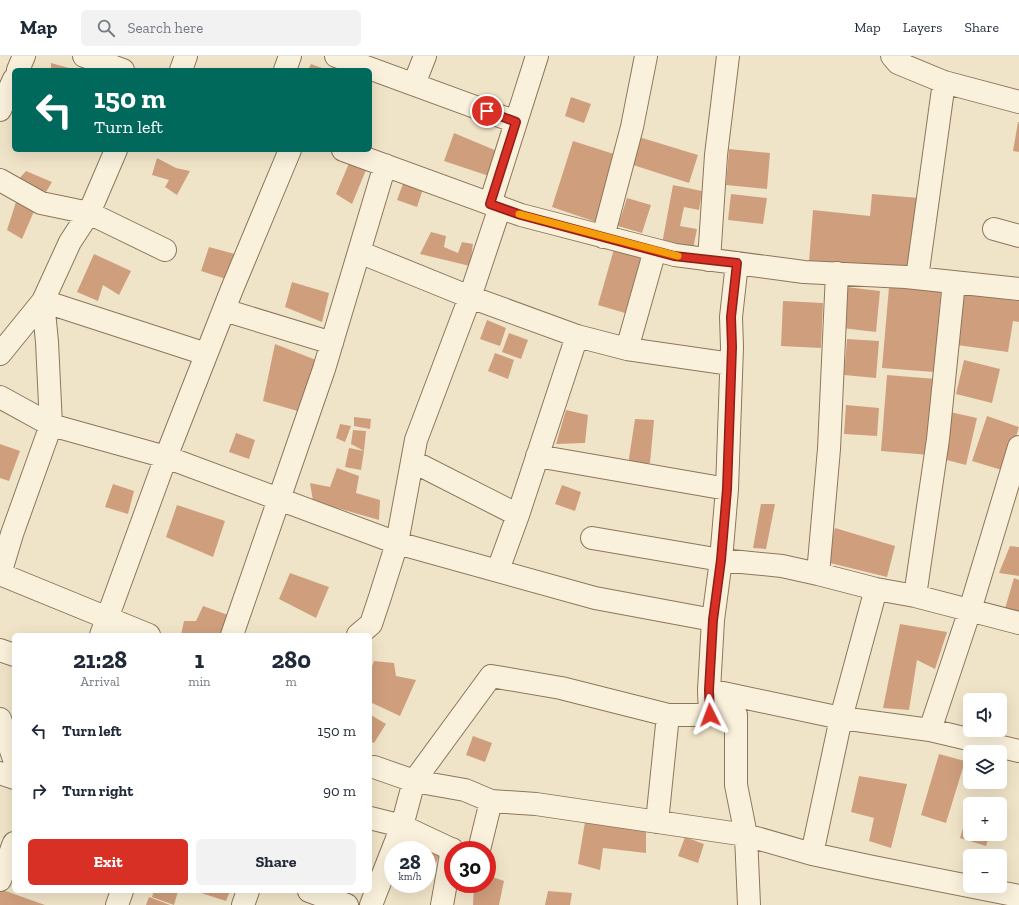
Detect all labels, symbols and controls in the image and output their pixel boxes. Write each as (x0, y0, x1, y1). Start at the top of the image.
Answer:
search box (81, 10, 361, 46)
text: Map (20, 16, 57, 39)
icon: search (95, 17, 117, 39)
text: Search here (127, 19, 203, 37)
text: Map (854, 19, 881, 36)
text: Layers (903, 19, 942, 36)
text: Share (964, 19, 999, 36)
text: 150 m (94, 82, 166, 115)
icon: left (28, 84, 80, 136)
pin (470, 94, 504, 128)
icon: arrive (476, 100, 498, 122)
text: Turn left (94, 116, 163, 138)
text: 21:28 (73, 645, 127, 674)
text: 1 (194, 645, 204, 674)
text: 280 (271, 645, 311, 674)
text: Arrival (81, 674, 120, 689)
text: min (188, 674, 211, 689)
text: m (286, 674, 297, 689)
map controls (963, 693, 1007, 893)
button: sound (963, 693, 1007, 737)
position arrow (689, 694, 731, 736)
icon: left (28, 720, 50, 742)
text: Turn left (62, 722, 122, 740)
text: 150 m (318, 722, 356, 740)
button: layers (963, 745, 1007, 789)
icon: right (28, 780, 50, 802)
text: Turn right (62, 782, 133, 800)
text: 90 m (323, 782, 356, 800)
button: + (963, 797, 1007, 841)
button: Exit (28, 839, 188, 885)
button: Share (196, 839, 356, 885)
speed limit sign: 30 (444, 841, 496, 893)
button: − (963, 849, 1007, 893)
text: 28 (399, 850, 421, 874)
text: km/h (399, 871, 421, 883)

